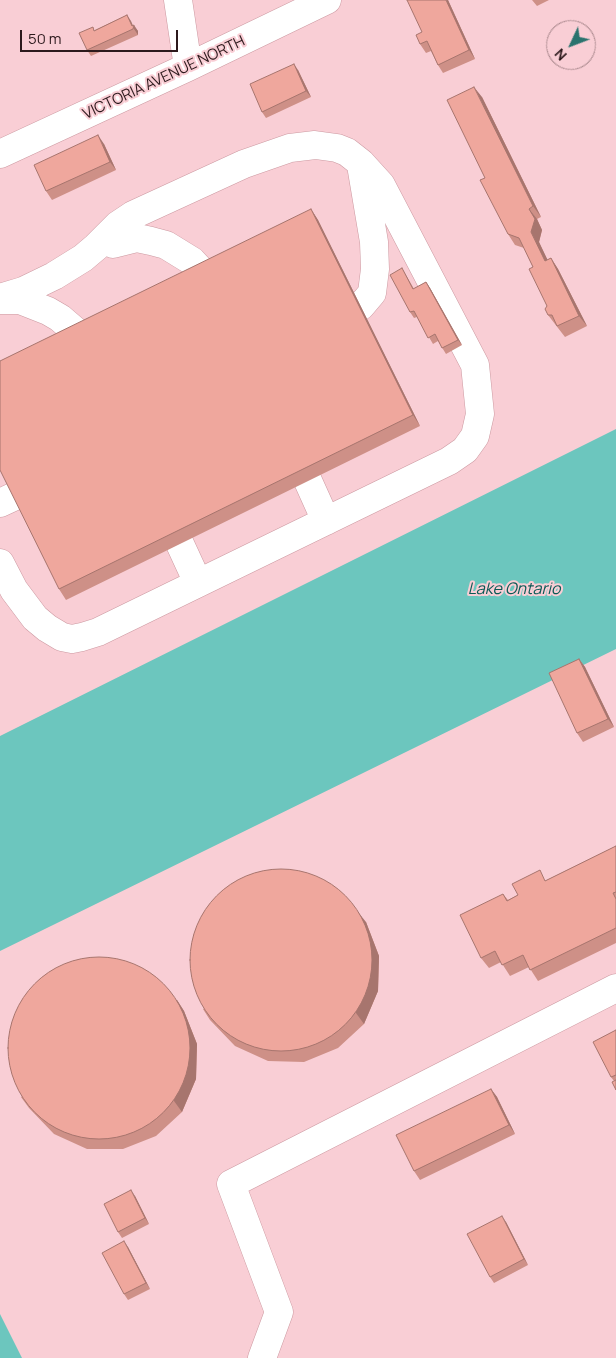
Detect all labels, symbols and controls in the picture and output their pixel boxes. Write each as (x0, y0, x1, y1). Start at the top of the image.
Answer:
scale bar (22, 20, 180, 52)
north arrow (546, 20, 596, 70)
text: 50 m (28, 28, 62, 49)
street label: VICTORIA AVENUE NORTH (80, 32, 248, 124)
text: N (550, 45, 571, 65)
water label: Lake Ontario (468, 580, 560, 600)

